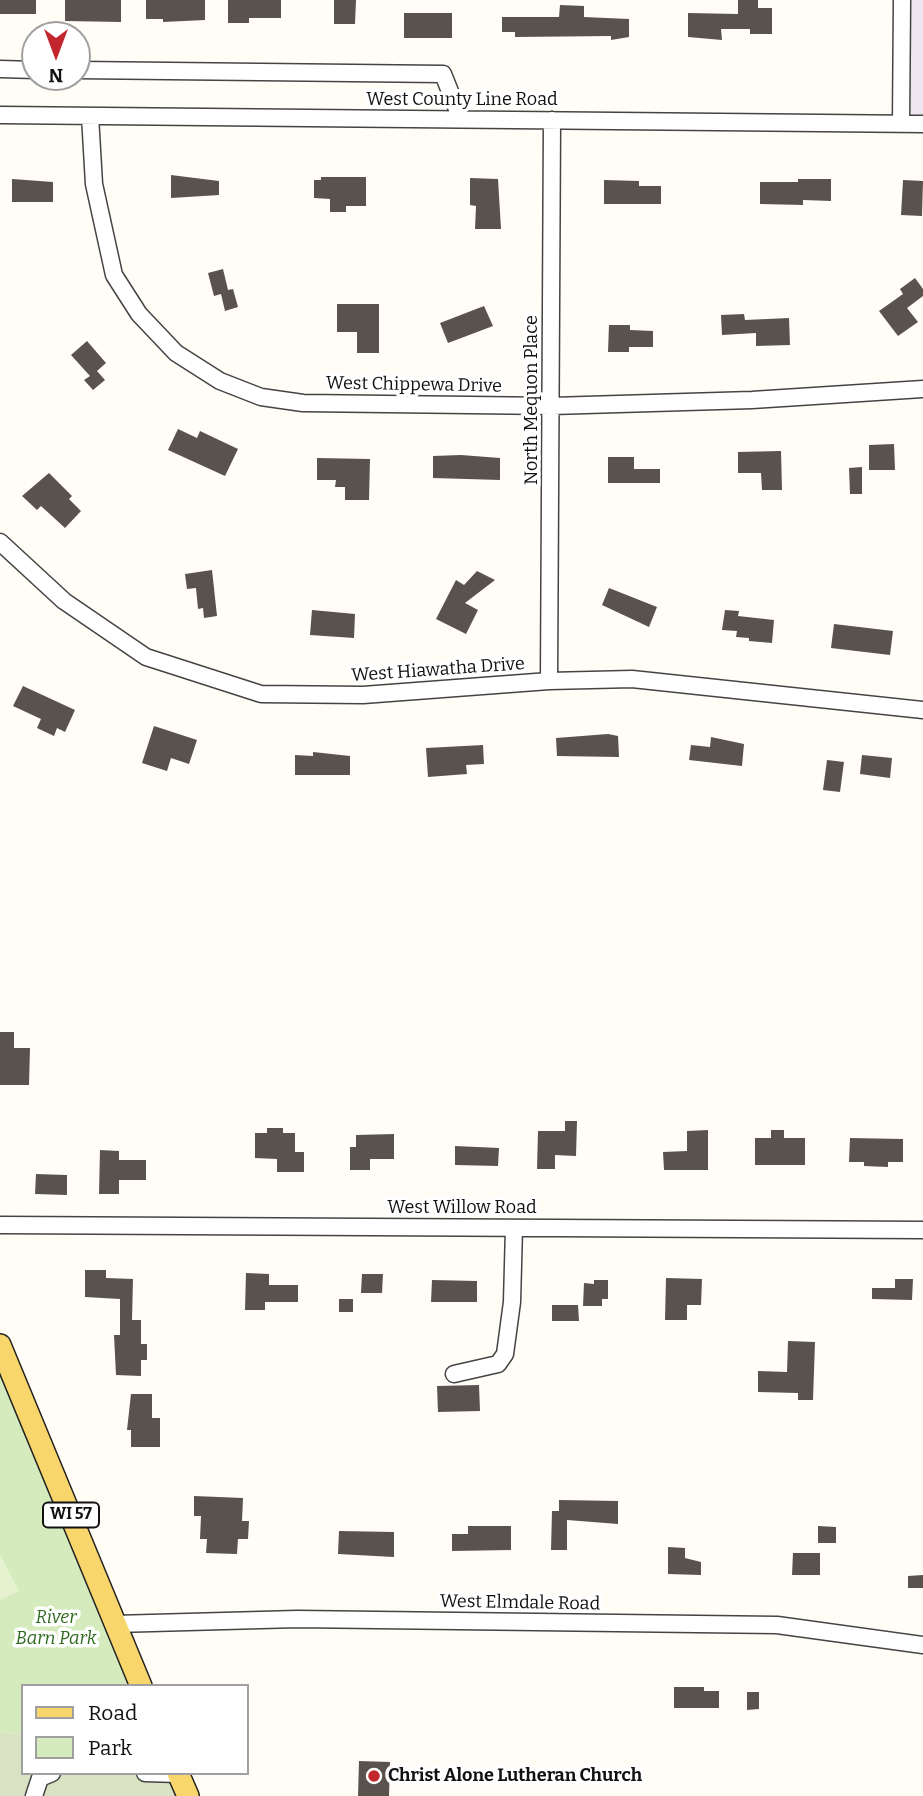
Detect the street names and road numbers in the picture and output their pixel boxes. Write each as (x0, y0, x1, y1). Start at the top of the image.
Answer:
street label: West County Line Road (366, 89, 558, 111)
street label: North Mequon Place (521, 315, 543, 485)
street label: West Chippewa Drive (326, 373, 502, 397)
street label: West Hiawatha Drive (351, 653, 525, 687)
street label: West Willow Road (387, 1197, 537, 1219)
road number: WI 57 (43, 1502, 99, 1527)
street label: West Elmdale Road (440, 1591, 600, 1615)

